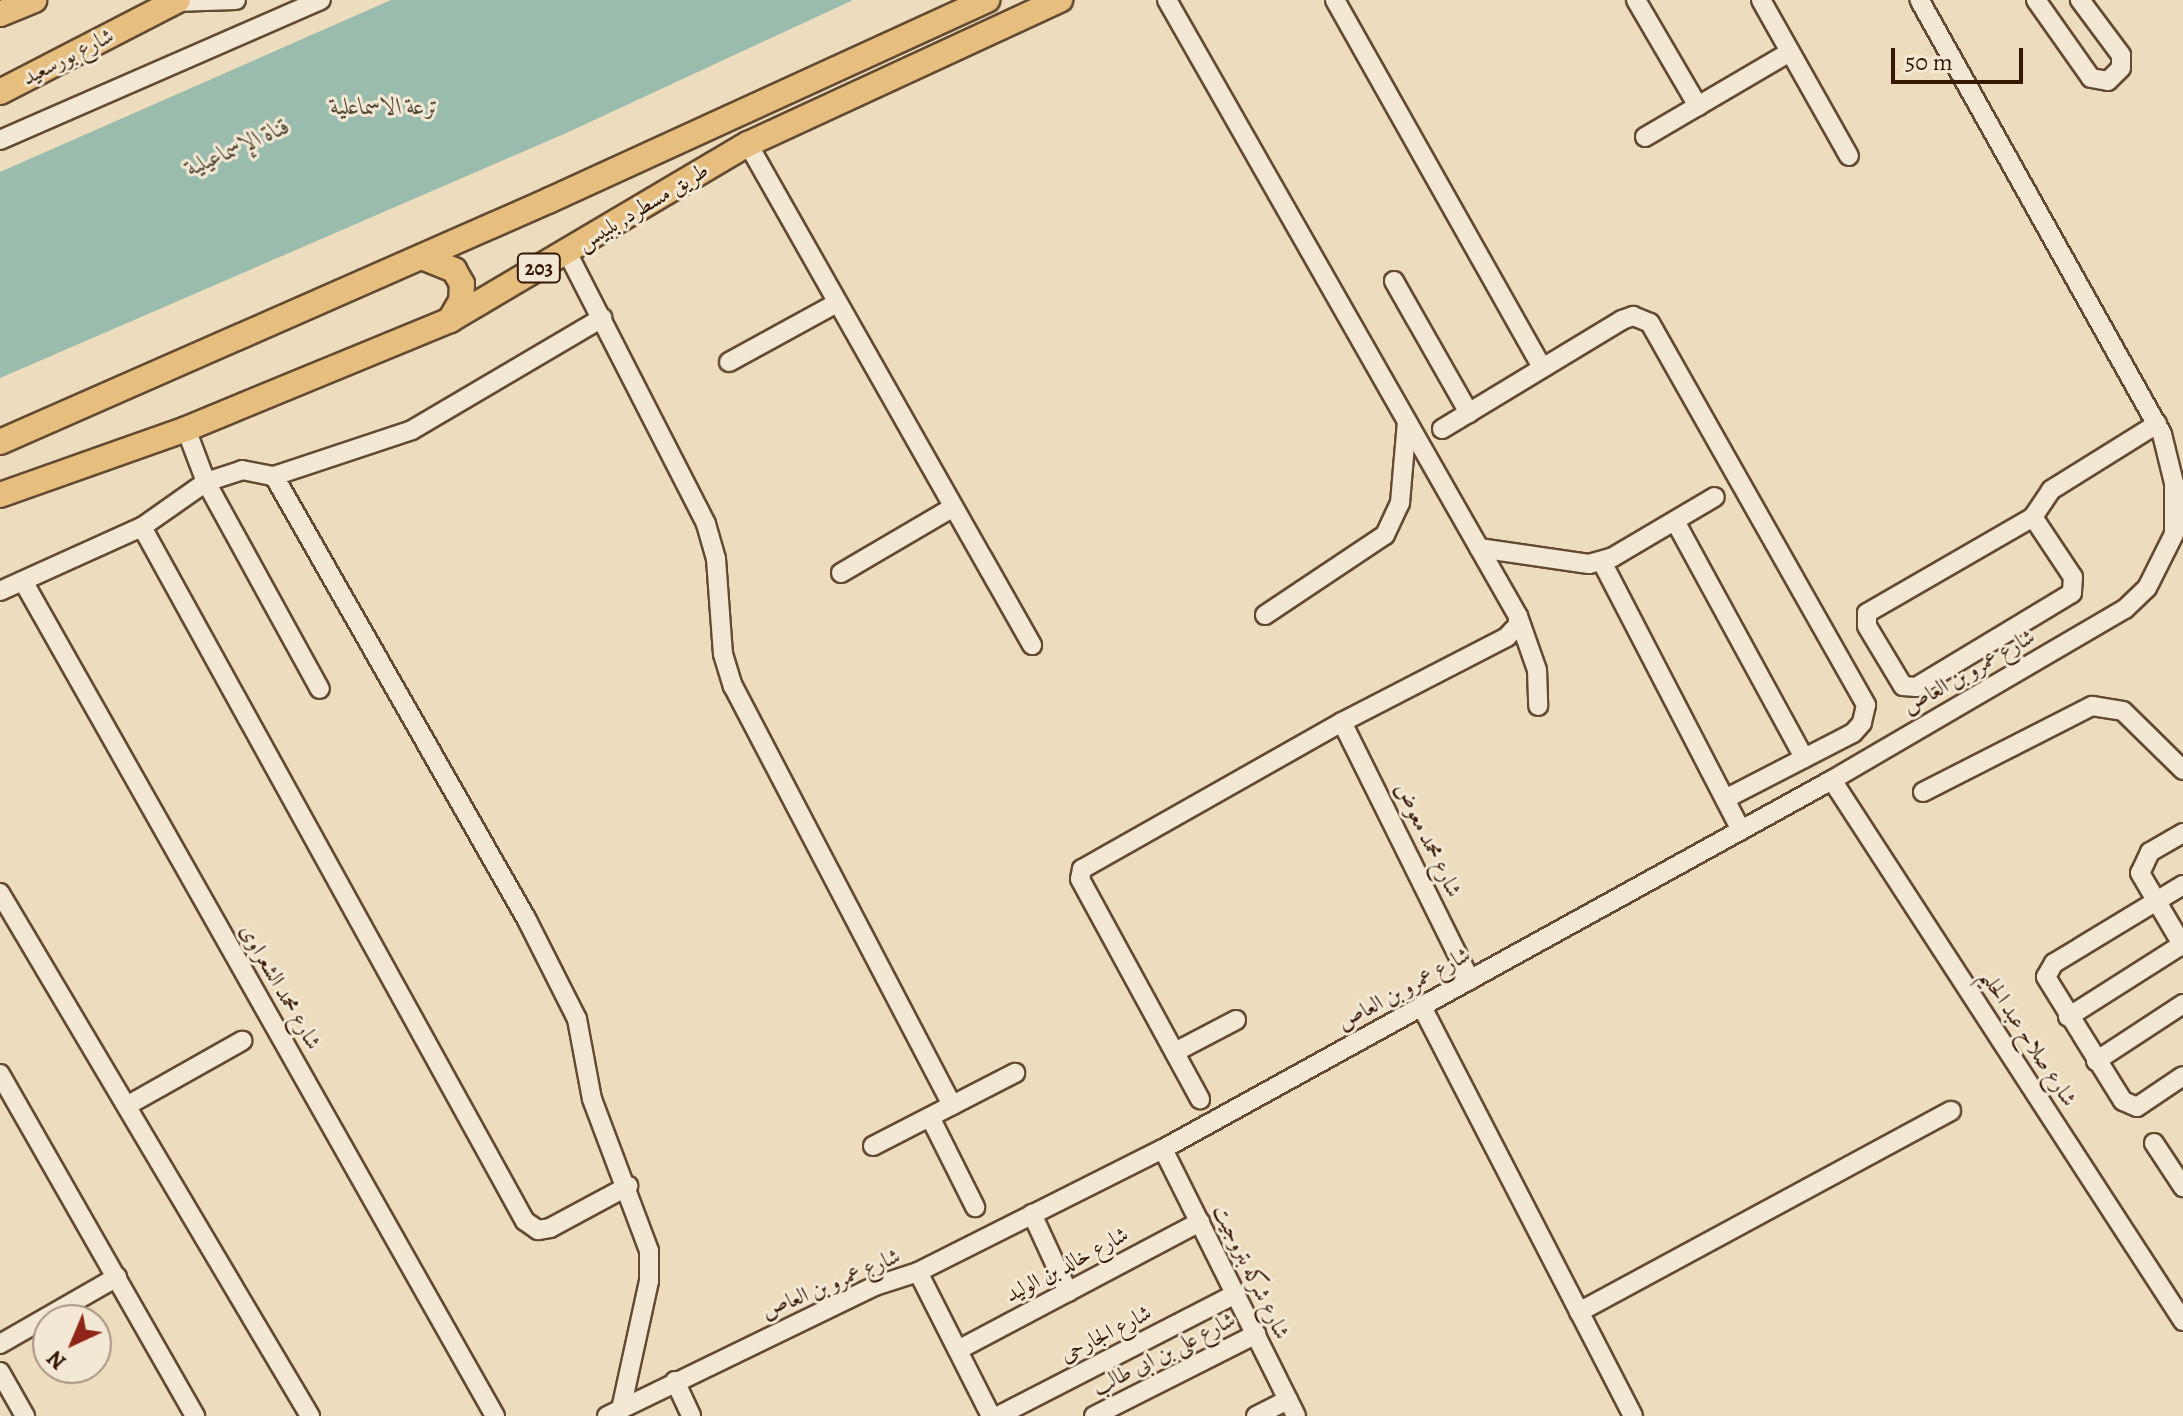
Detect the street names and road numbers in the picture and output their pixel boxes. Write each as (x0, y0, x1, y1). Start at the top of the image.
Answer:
street label: شارع بورسعيد (18, 23, 118, 91)
street label: طريق مسطرد, بلبيس (572, 157, 714, 257)
road number: 203 (515, 252, 563, 284)
street label: شارع عمرو بن العاص (1898, 624, 2040, 720)
street label: شارع محمد معوض (1389, 778, 1467, 902)
street label: شارع محمد الشعراوى (233, 920, 327, 1054)
street label: شارع عمرو بن العاص (1333, 942, 1475, 1036)
street label: شارع صلاح عبد الحليم (1974, 965, 2082, 1111)
street label: شارع شركه بتروجيت (1207, 1200, 1295, 1344)
street label: شارع خالد بن الوليد (1001, 1221, 1133, 1309)
street label: شارع عمرو بن العاص (758, 1243, 904, 1325)
street label: شارع الجارحى (1056, 1300, 1156, 1368)
street label: شارع على بن ابى طالب (1088, 1307, 1240, 1401)

